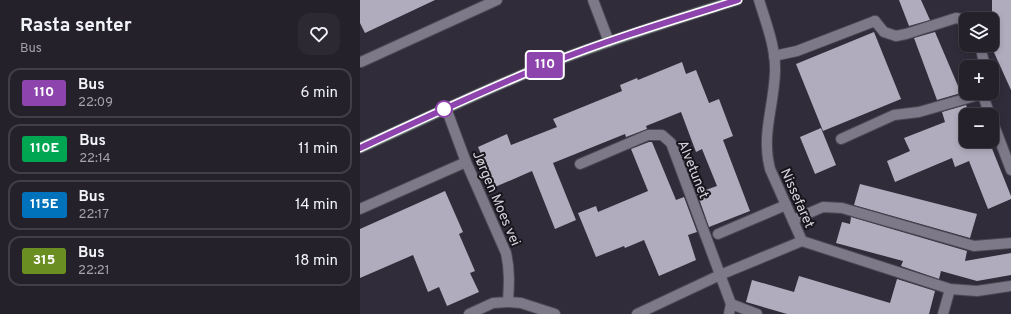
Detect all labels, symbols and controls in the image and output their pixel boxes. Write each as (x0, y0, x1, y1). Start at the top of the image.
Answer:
map controls (959, 12, 999, 148)
button: layers (959, 12, 999, 52)
button: heart (298, 13, 340, 55)
text: Rasta senter (20, 14, 132, 38)
text: Bus (20, 41, 42, 57)
line badge: 110 (522, 52, 568, 78)
text: 110 (535, 56, 555, 73)
button: + (959, 60, 999, 100)
text: Bus (78, 76, 105, 95)
text: 110 (34, 84, 54, 101)
text: 6 min (301, 84, 338, 103)
text: 22:09 (78, 95, 113, 111)
unlabelled marker (435, 100, 453, 118)
button: − (959, 108, 999, 148)
text: Bus (79, 132, 106, 151)
street label: Alvetunet (673, 138, 712, 201)
text: 110E (30, 140, 59, 157)
text: 11 min (298, 140, 338, 159)
street label: Jørgen Moes vei (468, 148, 523, 249)
text: 22:14 (79, 151, 111, 167)
street label: Nissefaret (776, 166, 817, 231)
text: Bus (79, 188, 105, 207)
text: 115E (30, 196, 59, 213)
text: 14 min (295, 196, 338, 215)
text: 22:17 (79, 207, 109, 223)
text: Bus (78, 244, 105, 263)
text: 315 (33, 252, 55, 269)
text: 18 min (295, 252, 338, 271)
text: 22:21 (78, 263, 110, 279)

